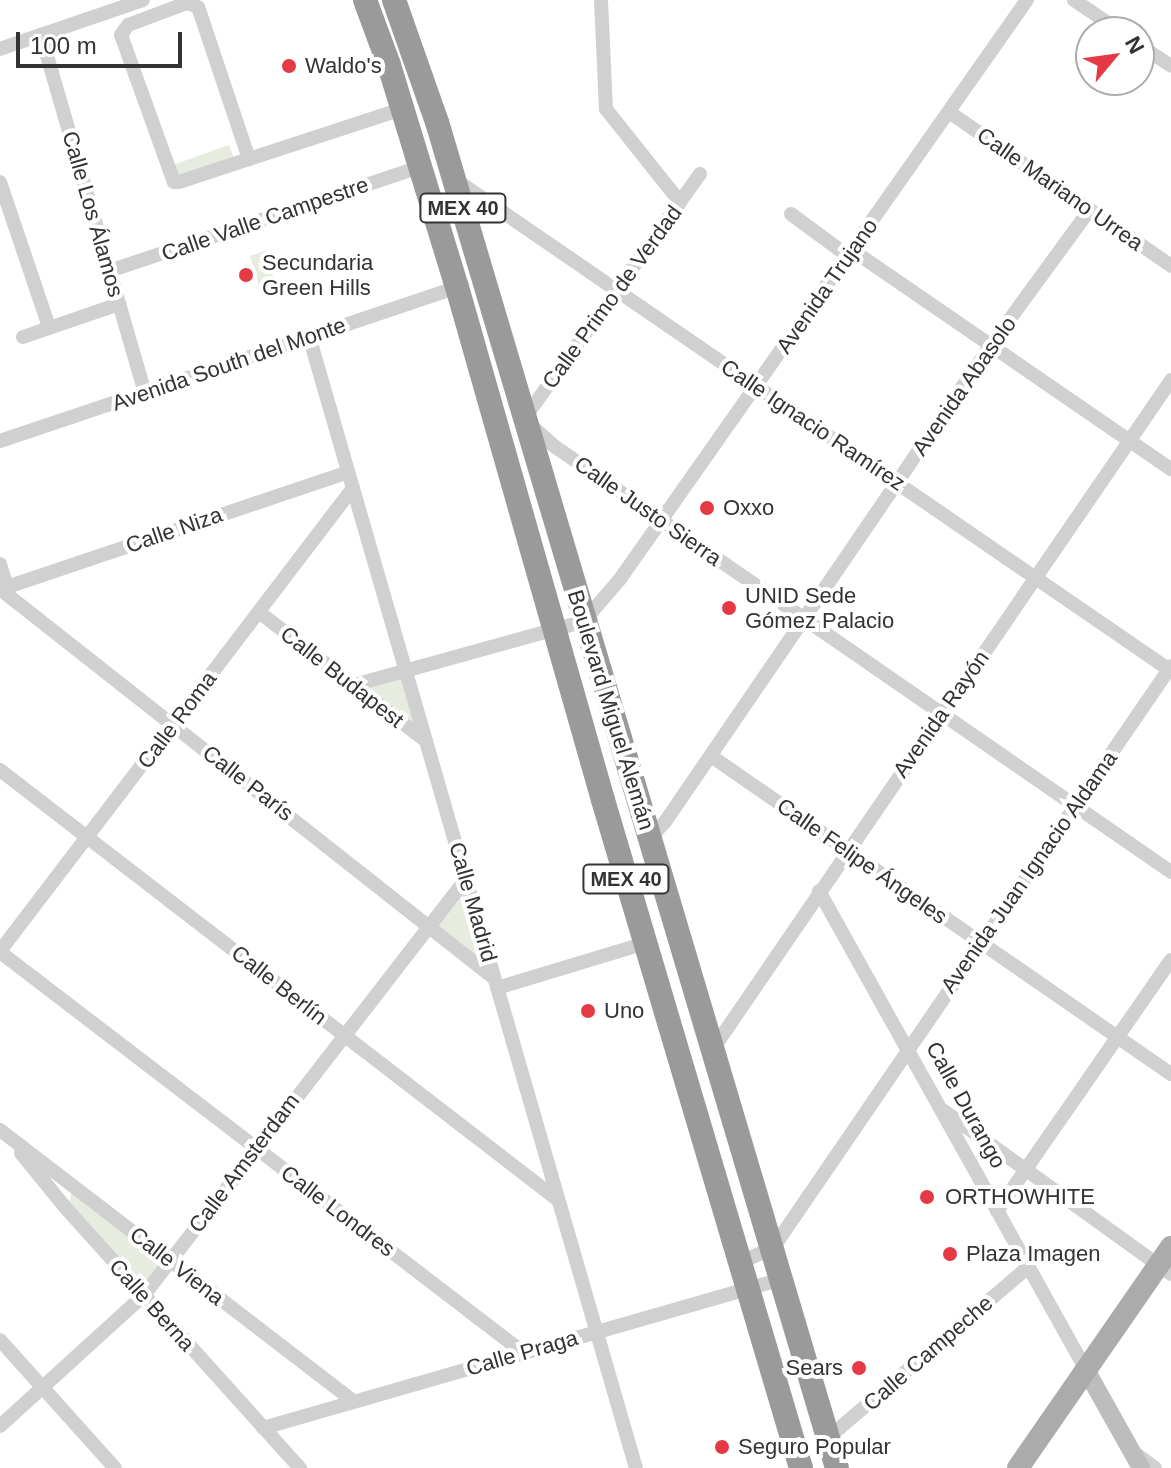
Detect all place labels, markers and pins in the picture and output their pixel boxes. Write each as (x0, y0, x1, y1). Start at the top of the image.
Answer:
place label: Waldo's (305, 53, 382, 79)
marker: Waldo's (280, 57, 298, 75)
place label: Secundaria Green Hills (262, 249, 373, 300)
marker: Secundaria Green Hills (237, 266, 255, 284)
place label: Oxxo (723, 495, 774, 521)
marker: Oxxo (698, 499, 716, 517)
place label: UNID Sede Gómez Palacio (745, 582, 894, 634)
marker: UNID Sede Gómez Palacio (720, 599, 738, 617)
place label: Uno (604, 998, 644, 1024)
marker: Uno (579, 1002, 597, 1020)
place label: ORTHOWHITE (945, 1184, 1095, 1210)
marker: ORTHOWHITE (916, 1186, 938, 1208)
place label: Plaza Imagen (966, 1241, 1101, 1267)
marker: Plaza Imagen (941, 1245, 959, 1263)
place label: Sears (786, 1355, 843, 1381)
marker: Sears (850, 1359, 868, 1377)
place label: Seguro Popular (738, 1434, 891, 1460)
marker: Seguro Popular (713, 1438, 731, 1456)

